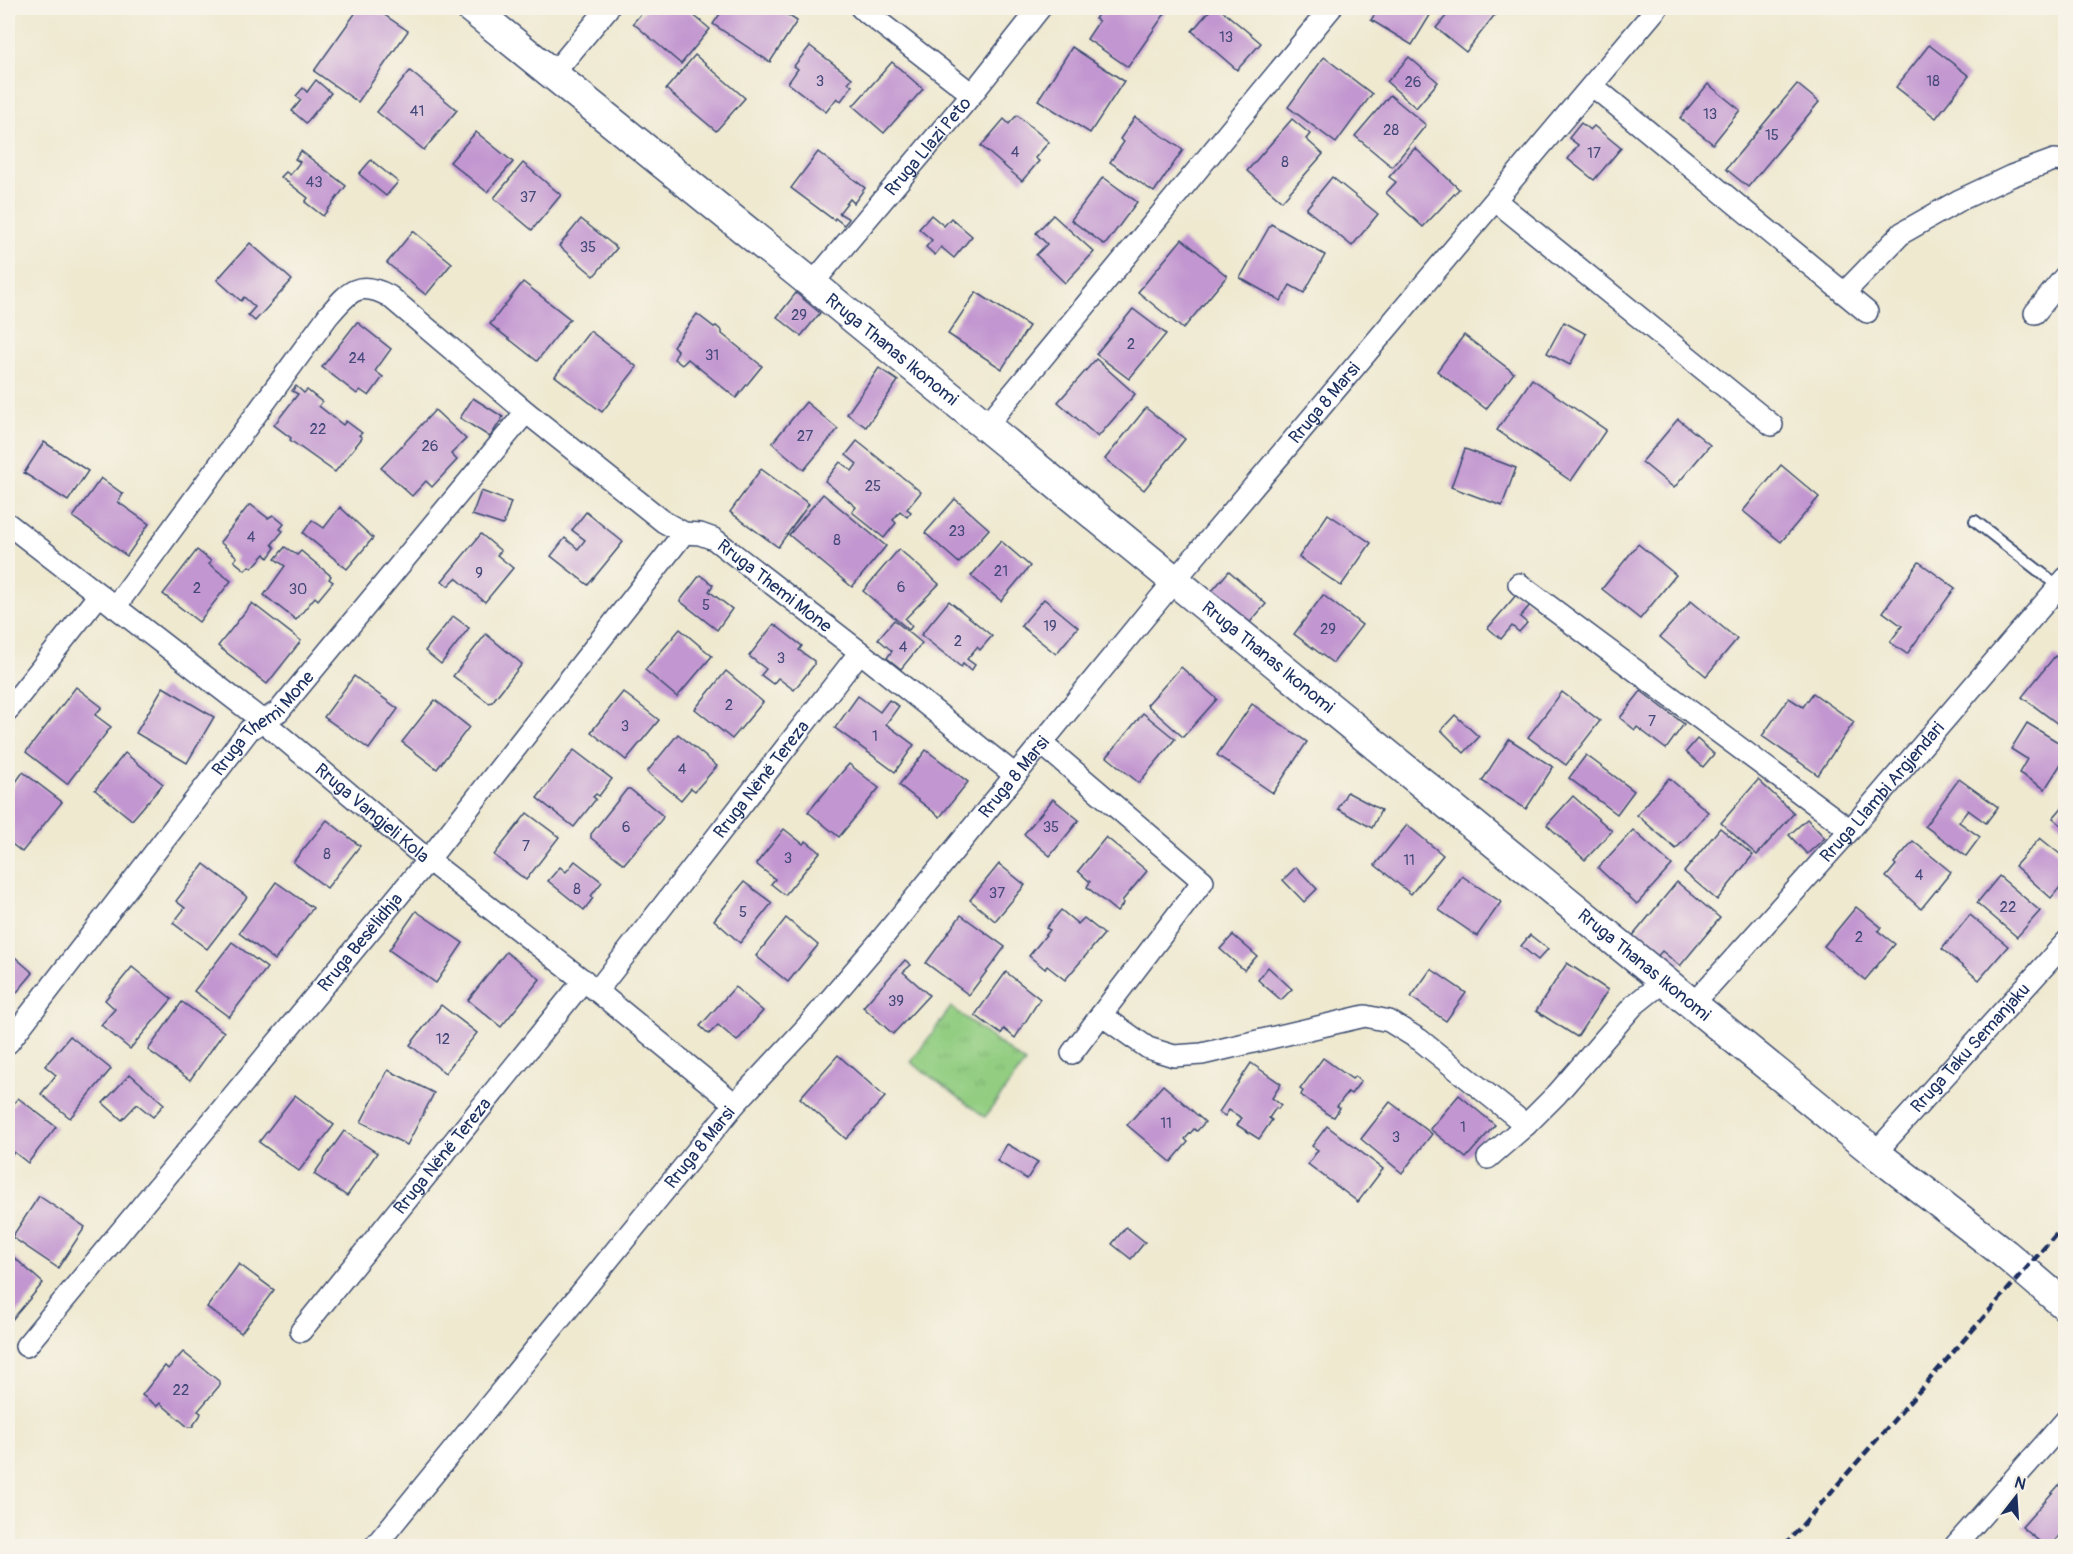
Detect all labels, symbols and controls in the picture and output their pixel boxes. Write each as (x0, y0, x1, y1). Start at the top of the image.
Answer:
house number: 13 (1219, 28, 1233, 47)
house number: 3 (816, 72, 824, 91)
house number: 18 (1926, 72, 1940, 91)
house number: 26 (1404, 73, 1422, 92)
street label: Rruga Llazi Peto (880, 92, 976, 201)
house number: 41 (410, 102, 424, 121)
house number: 13 (1703, 105, 1717, 124)
house number: 28 (1383, 121, 1399, 140)
house number: 15 (1765, 126, 1779, 145)
house number: 4 (1011, 143, 1020, 162)
house number: 17 (1587, 144, 1601, 163)
house number: 8 (1281, 153, 1289, 172)
house number: 43 (305, 173, 323, 192)
house number: 37 (520, 188, 536, 207)
house number: 35 (580, 238, 596, 257)
street label: Rruga Thanas Ikonomi (821, 288, 963, 411)
house number: 29 (791, 306, 807, 325)
house number: 2 (1127, 335, 1135, 354)
house number: 31 (705, 346, 719, 365)
house number: 24 (348, 349, 366, 368)
street label: Rruga 8 Marsi (1283, 358, 1365, 448)
house number: 22 (310, 420, 326, 439)
house number: 27 (797, 427, 813, 446)
house number: 26 (421, 437, 439, 456)
house number: 25 (865, 477, 881, 496)
house number: 23 (949, 522, 965, 541)
house number: 4 (247, 528, 256, 547)
house number: 8 (833, 531, 841, 550)
street label: Rruga Themi Mone (713, 534, 837, 638)
house number: 21 (994, 562, 1008, 581)
house number: 9 (475, 564, 483, 583)
house number: 6 (897, 578, 905, 597)
house number: 2 (193, 579, 201, 598)
house number: 30 (289, 580, 307, 599)
house number: 5 (702, 596, 710, 615)
street label: Rruga Thanas Ikonomi (1197, 596, 1339, 718)
house number: 19 (1043, 617, 1057, 636)
house number: 29 (1320, 620, 1336, 639)
house number: 2 (954, 632, 962, 651)
house number: 4 (899, 638, 908, 657)
house number: 3 (777, 649, 785, 668)
street label: Rruga Themi Mone (207, 666, 319, 780)
house number: 2 (725, 696, 733, 715)
house number: 7 (1648, 712, 1656, 731)
street label: Rruga Nënë Tereza (708, 716, 814, 843)
house number: 3 (621, 717, 629, 736)
street label: Rruga Llambi Argjendari (1815, 717, 1949, 867)
house number: 1 (872, 727, 878, 746)
street label: Rruga 8 Marsi (974, 731, 1054, 823)
street label: Rruga Vangjeli Kola (310, 758, 434, 868)
house number: 4 (678, 760, 687, 779)
house number: 6 (622, 818, 630, 837)
house number: 35 (1043, 818, 1059, 837)
house number: 7 (522, 837, 530, 856)
house number: 8 (323, 845, 331, 864)
house number: 3 (784, 849, 792, 868)
house number: 11 (1403, 851, 1415, 870)
house number: 4 (1915, 866, 1924, 885)
house number: 8 (573, 880, 581, 899)
house number: 37 (989, 884, 1005, 903)
street label: Rruga Besëlidhja (312, 888, 408, 996)
house number: 22 (2000, 898, 2016, 917)
house number: 5 (739, 903, 747, 922)
street label: Rruga Thanas Ikonomi (1573, 904, 1716, 1026)
house number: 2 (1855, 928, 1863, 947)
street label: Rruga Taku Semanjaku (1906, 978, 2035, 1117)
house number: 39 (888, 992, 904, 1011)
house number: 12 (436, 1030, 450, 1049)
street label: Rruga Nënë Tereza (388, 1093, 496, 1219)
street label: Rruga 8 Marsi (659, 1102, 740, 1193)
house number: 11 (1160, 1114, 1172, 1133)
house number: 1 (1460, 1118, 1466, 1137)
house number: 3 (1392, 1128, 1400, 1147)
house number: 22 (173, 1381, 189, 1400)
north arrow (1986, 1467, 2046, 1527)
text: N (2012, 1472, 2028, 1495)

